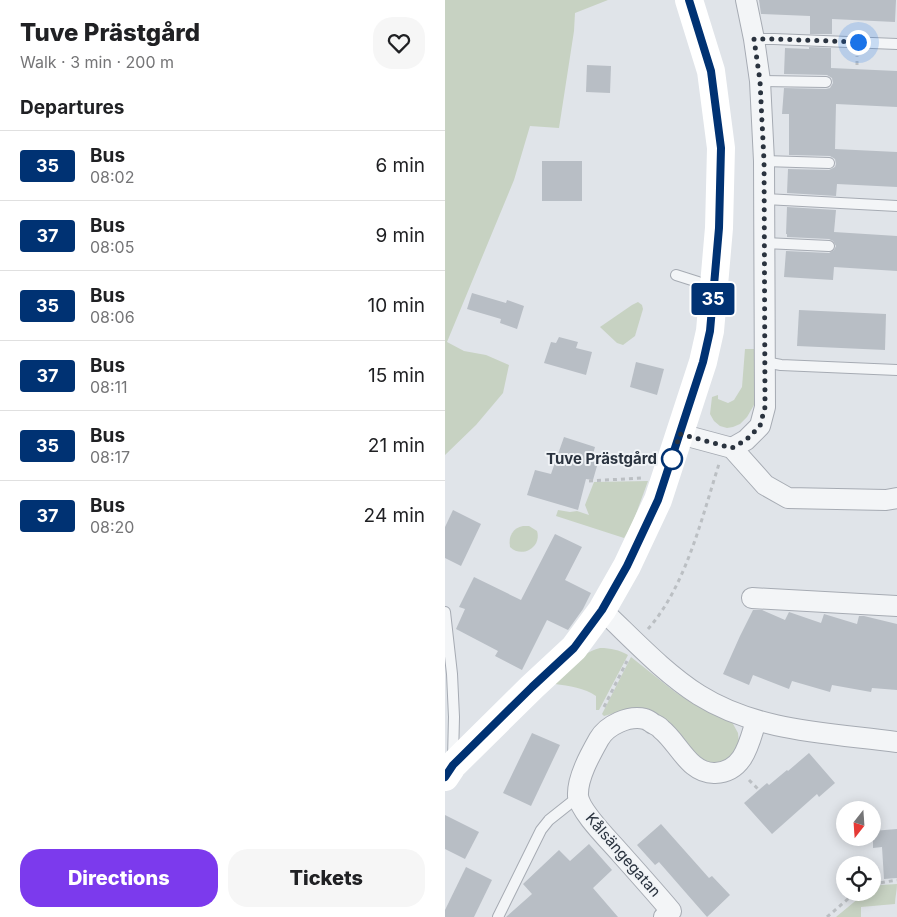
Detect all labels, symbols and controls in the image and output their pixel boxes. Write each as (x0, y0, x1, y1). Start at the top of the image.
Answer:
button: heart (373, 17, 425, 69)
text: Tuve Prästgård (20, 18, 200, 47)
your location (846, 30, 871, 55)
text: Walk · 3 min · 200 m (20, 52, 174, 72)
text: Departures (20, 96, 124, 119)
text: Bus (90, 144, 125, 167)
text: 6 min (375, 154, 425, 177)
text: 35 (36, 155, 59, 176)
text: 08:02 (90, 167, 134, 187)
text: Bus (90, 214, 125, 237)
text: 9 min (375, 224, 425, 247)
text: 37 (36, 225, 59, 246)
text: 08:05 (90, 237, 134, 257)
line badge: 35 (691, 283, 735, 315)
text: Bus (90, 284, 125, 307)
text: 35 (701, 288, 725, 309)
text: 10 min (367, 294, 425, 317)
text: 35 (36, 295, 59, 316)
text: 08:06 (90, 307, 135, 327)
text: Bus (90, 354, 125, 377)
text: 15 min (368, 364, 425, 387)
text: 37 (36, 365, 59, 386)
text: 08:11 (90, 377, 128, 397)
text: Bus (90, 424, 125, 447)
text: 21 min (368, 434, 425, 457)
text: 35 (36, 435, 59, 456)
text: 08:17 (90, 447, 130, 467)
marker: Tuve Prästgård (661, 448, 683, 470)
place label: Tuve Prästgård (546, 449, 657, 468)
text: Bus (90, 494, 125, 517)
text: 24 min (364, 504, 425, 527)
text: 37 (36, 505, 59, 526)
text: 08:20 (90, 517, 134, 537)
north arrow (836, 801, 881, 846)
map controls (836, 801, 881, 901)
street label: Kålsängegatan (582, 809, 665, 901)
button: Directions (20, 849, 218, 907)
button: Tickets (228, 849, 425, 907)
button: locate (836, 856, 881, 901)

